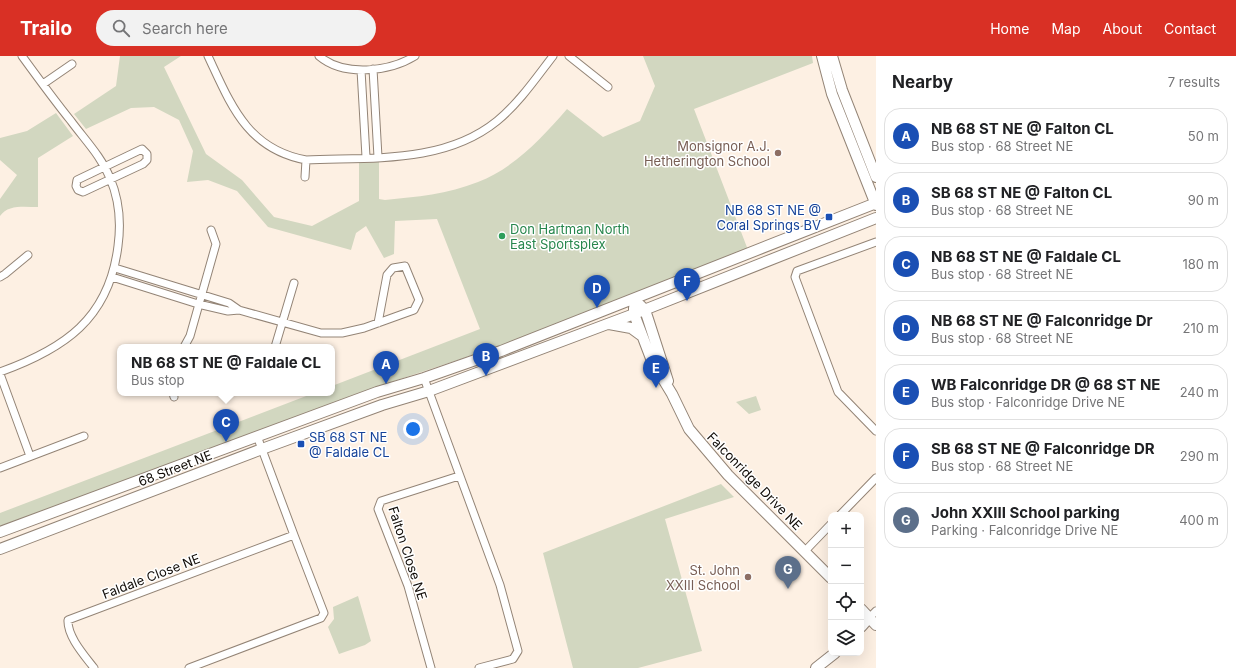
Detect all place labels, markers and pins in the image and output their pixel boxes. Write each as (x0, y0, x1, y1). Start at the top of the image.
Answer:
place label: Monsignor A.J. Hetherington School (644, 138, 770, 169)
marker: Monsignor A.J. Hetherington School (773, 148, 783, 158)
place label: NB 68 ST NE @ Coral Springs BV (717, 202, 821, 233)
marker: NB 68 ST NE @ Coral Springs BV (824, 212, 834, 222)
place label: Don Hartman North East Sportsplex (510, 221, 629, 252)
marker: Don Hartman North East Sportsplex (497, 231, 507, 241)
pin: F (674, 268, 700, 301)
pin: D (584, 275, 610, 308)
pin: B (473, 343, 499, 376)
pin: A (373, 351, 399, 384)
pin: E (643, 355, 669, 388)
pin: C (213, 409, 239, 442)
place label: SB 68 ST NE @ Faldale CL (309, 429, 390, 460)
marker: SB 68 ST NE @ Faldale CL (296, 439, 306, 449)
pin: G (775, 556, 801, 589)
place label: St. John XXIII School (666, 562, 740, 593)
marker: St. John XXIII School (743, 572, 753, 582)

